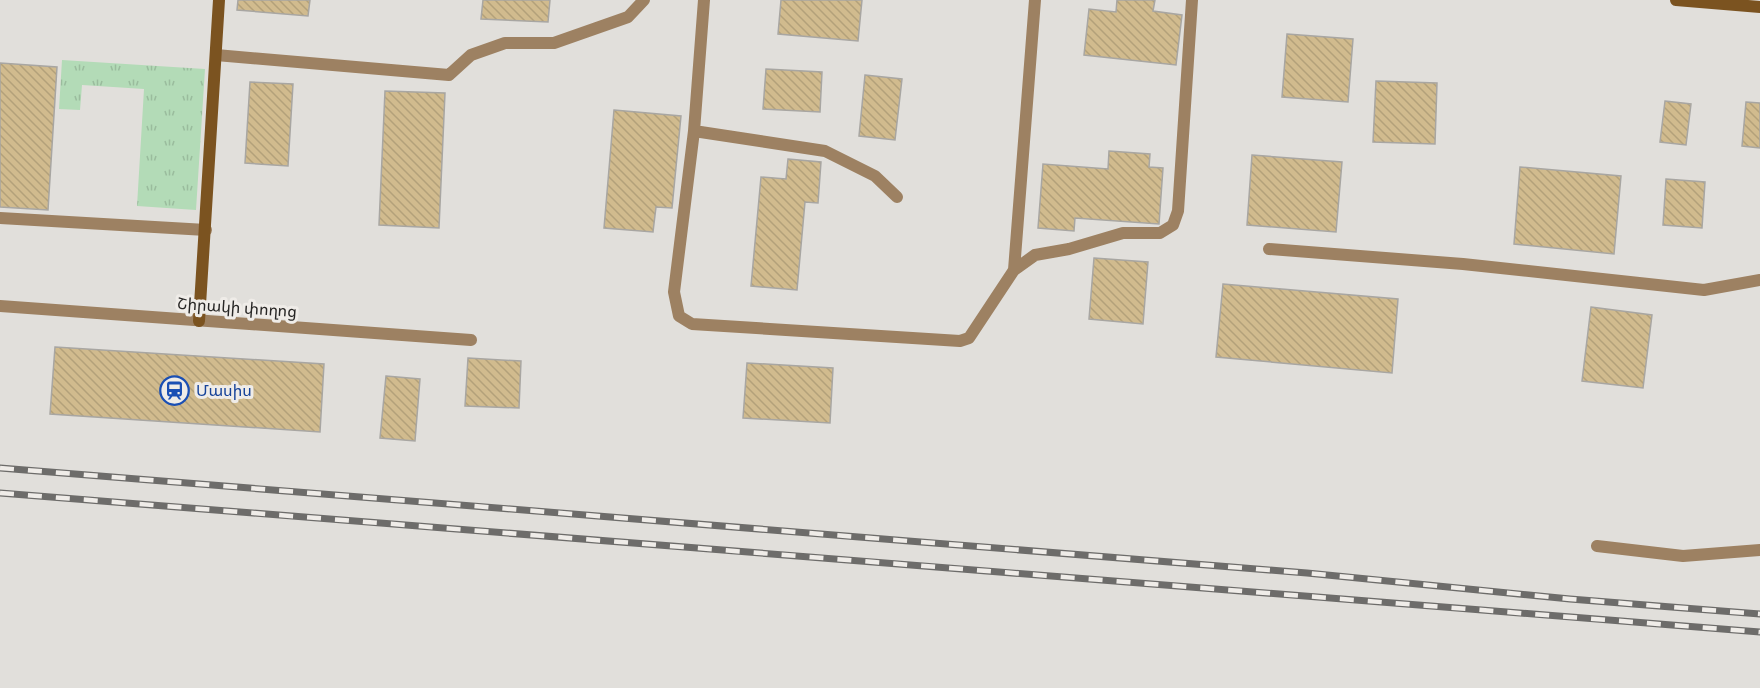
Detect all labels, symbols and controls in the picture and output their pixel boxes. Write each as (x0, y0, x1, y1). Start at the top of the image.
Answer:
street label: Շիրակի փողոց (176, 292, 298, 322)
station icon: Մասիս (159, 374, 191, 406)
place label: Մասիս (196, 379, 252, 401)

